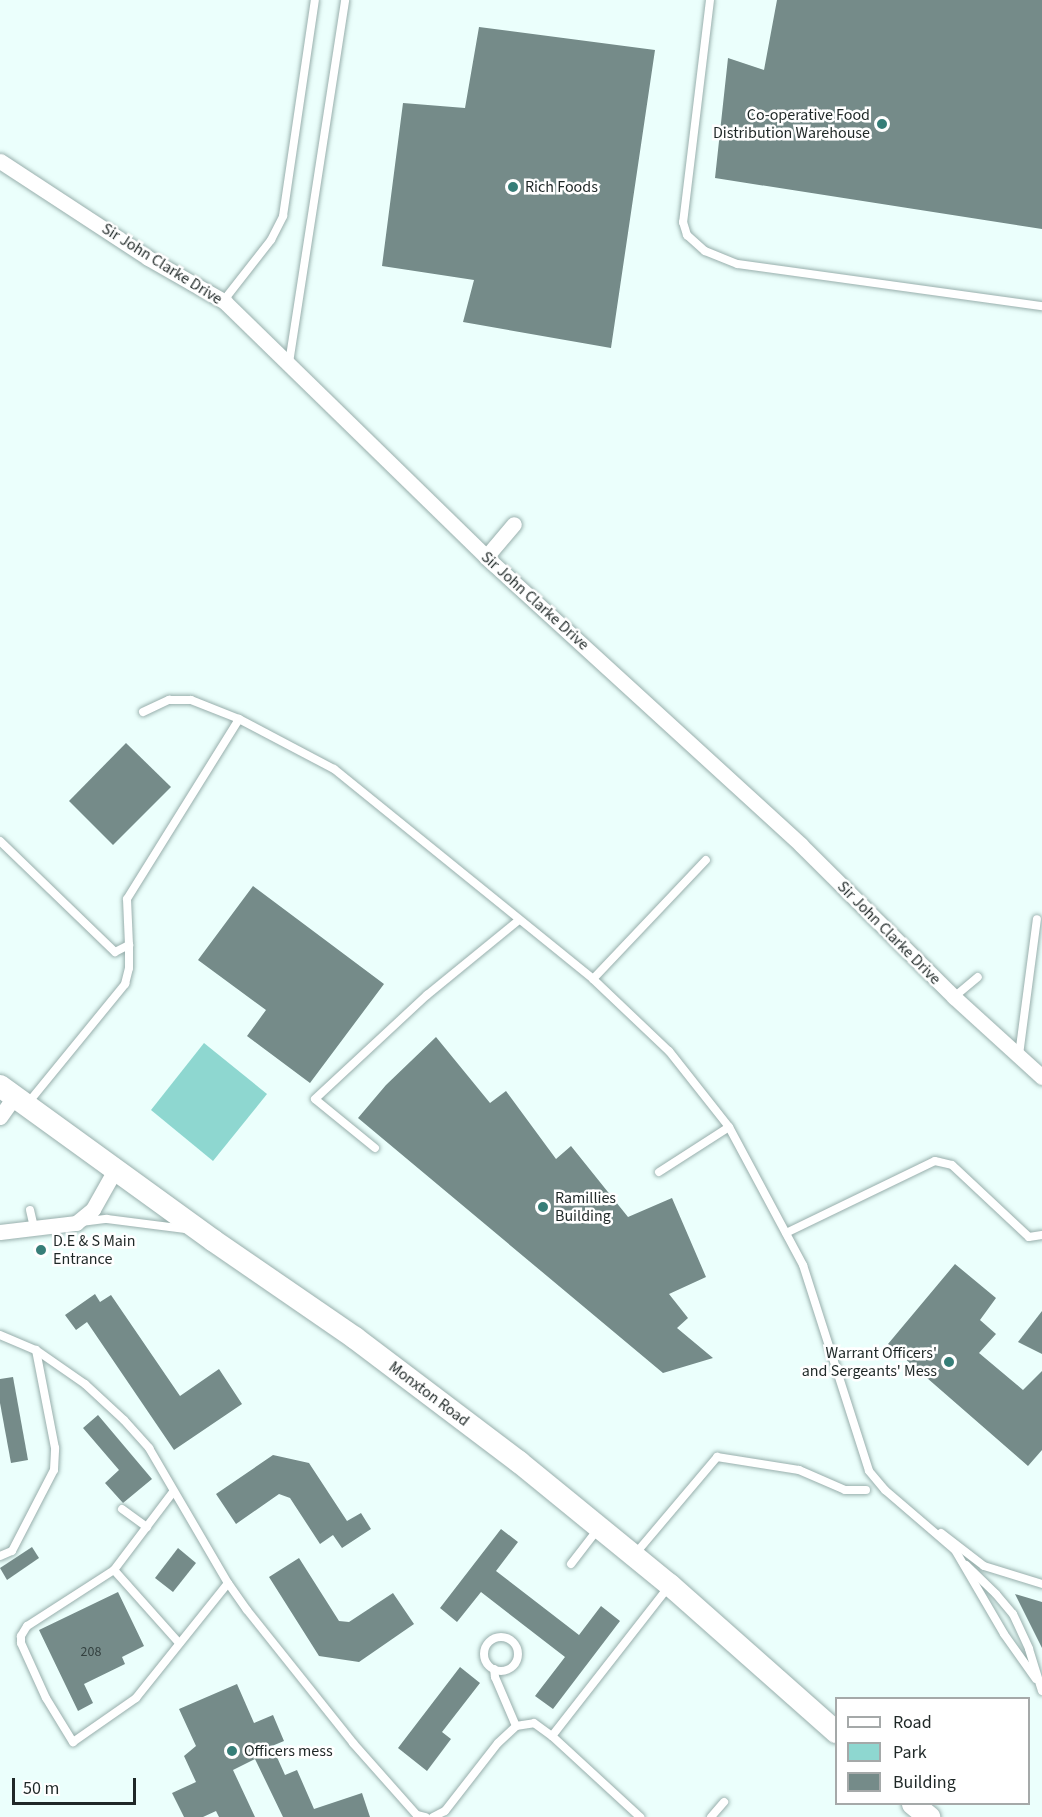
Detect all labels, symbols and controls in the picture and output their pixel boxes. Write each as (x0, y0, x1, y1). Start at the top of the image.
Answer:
place label: Co-operative Food Distribution Warehouse (713, 105, 870, 143)
marker: Co-operative Food Distribution Warehouse (875, 117, 889, 131)
place label: Rich Foods (525, 177, 598, 197)
marker: Rich Foods (506, 180, 520, 194)
street label: Sir John Clarke Drive (98, 219, 226, 309)
street label: Sir John Clarke Drive (477, 548, 593, 654)
street label: Sir John Clarke Drive (833, 877, 945, 989)
place label: Ramillies Building (555, 1188, 616, 1226)
marker: Ramillies Building (536, 1200, 550, 1214)
place label: D.E & S Main Entrance (53, 1231, 136, 1269)
marker: D.E & S Main Entrance (34, 1243, 48, 1257)
place label: Warrant Officers' and Sergeants' Mess (802, 1343, 937, 1381)
marker: Warrant Officers' and Sergeants' Mess (942, 1355, 956, 1369)
street label: Monxton Road (385, 1357, 473, 1431)
house number: 208 (81, 1644, 101, 1660)
legend (835, 1697, 1030, 1805)
text: Road (893, 1710, 932, 1735)
text: Park (893, 1740, 927, 1765)
place label: Officers mess (244, 1741, 333, 1761)
marker: Officers mess (225, 1744, 239, 1758)
scale bar (15, 1766, 140, 1804)
text: Building (893, 1770, 956, 1795)
text: 50 m (23, 1776, 59, 1801)

